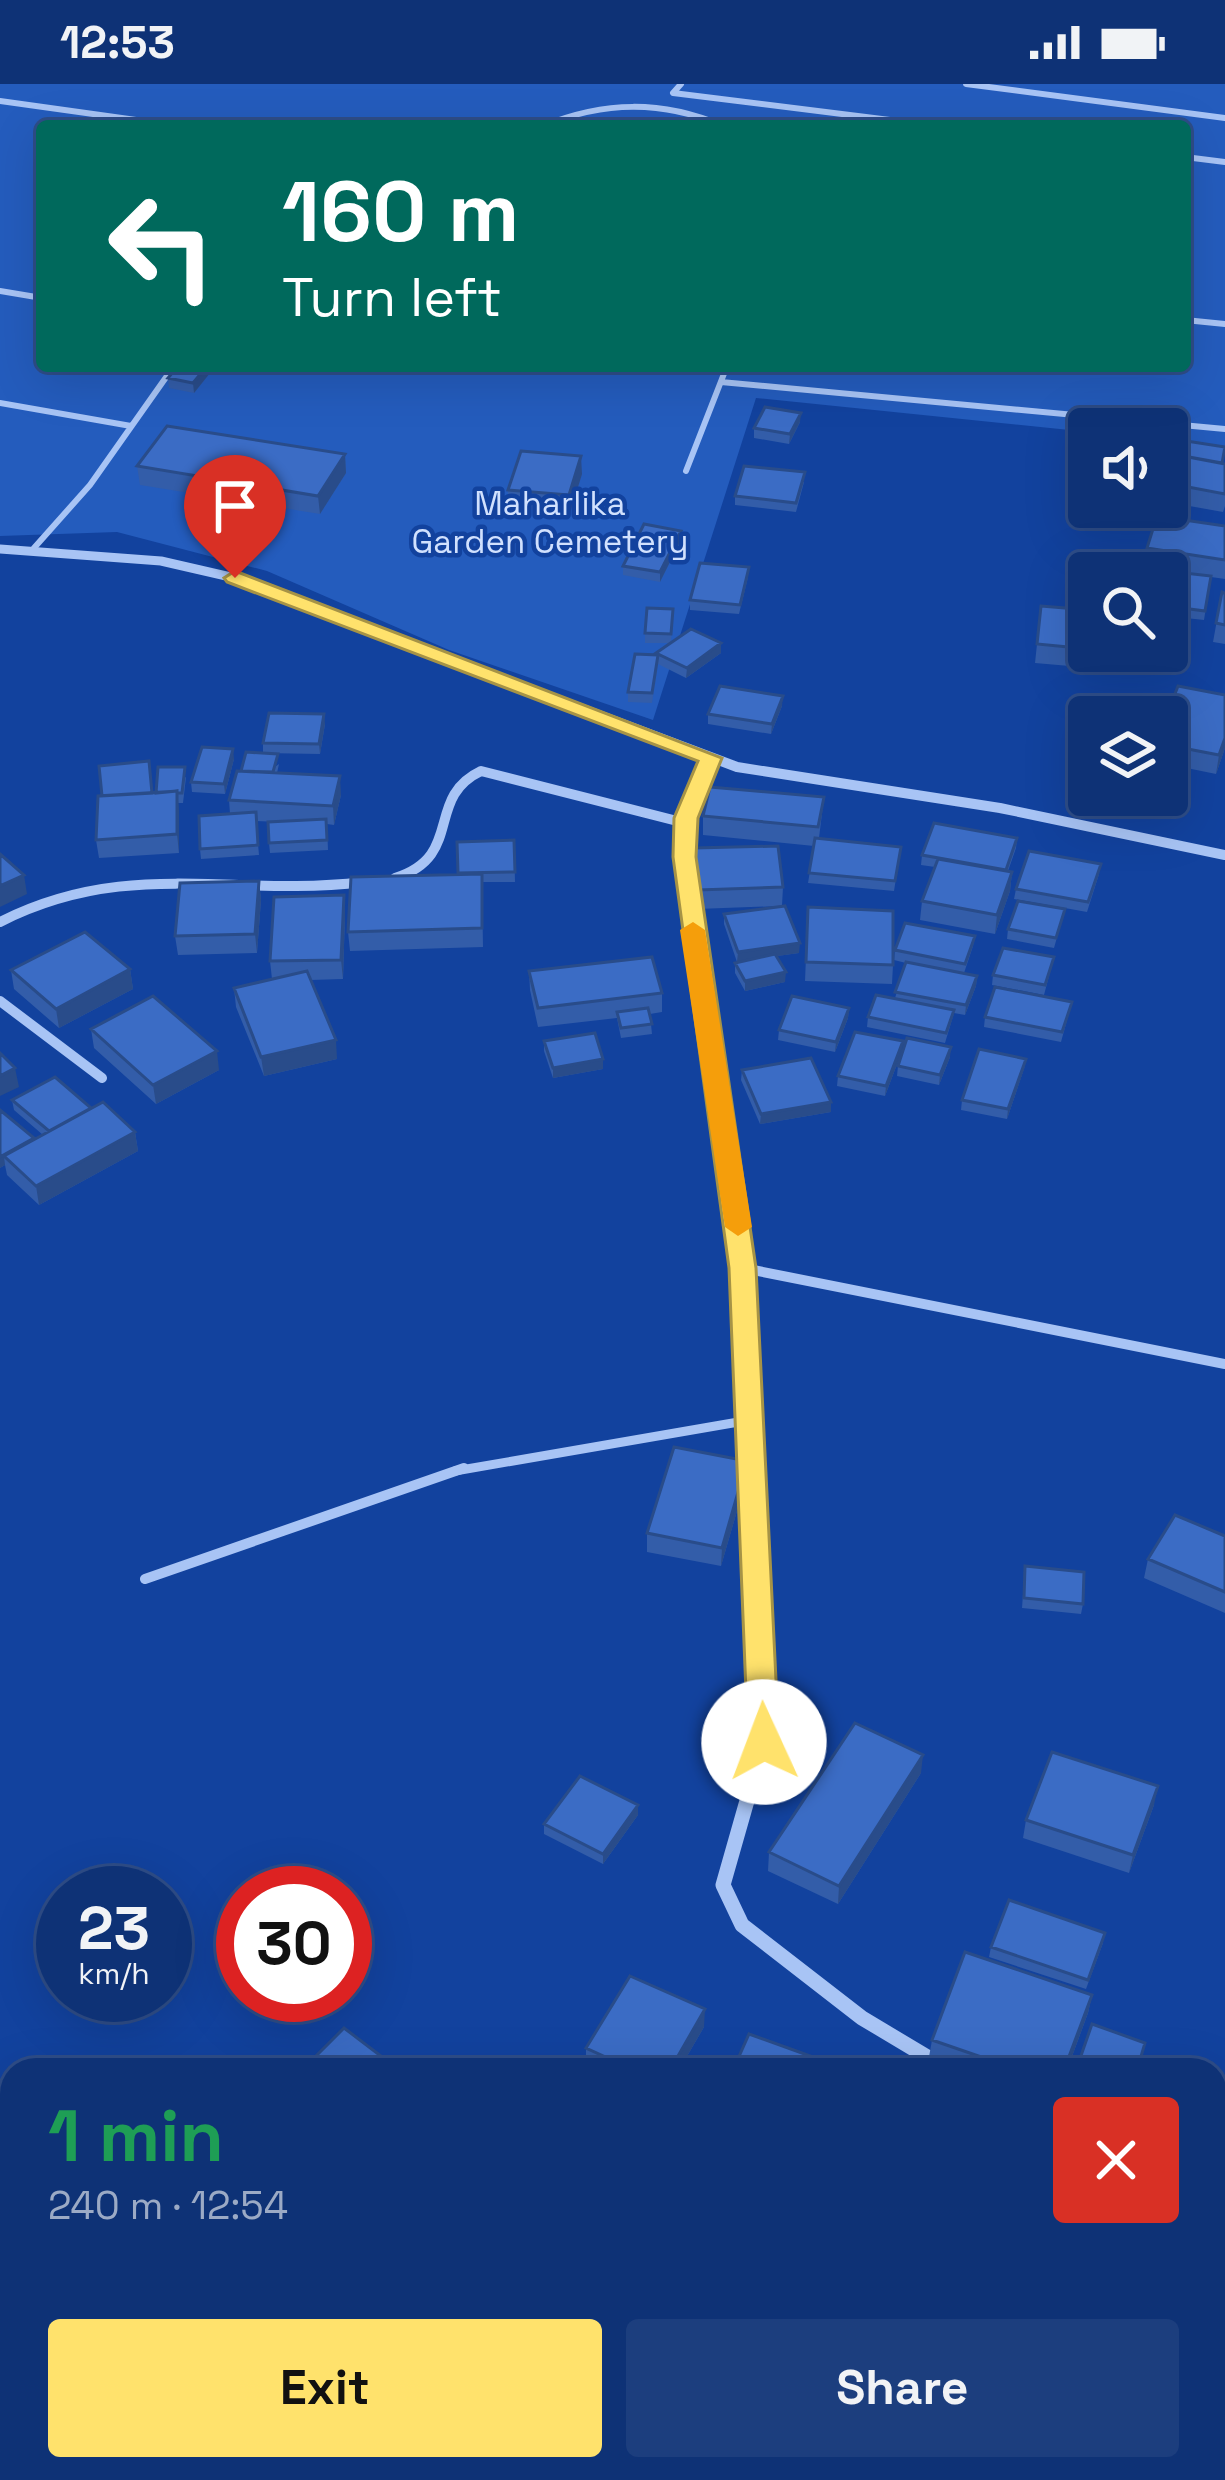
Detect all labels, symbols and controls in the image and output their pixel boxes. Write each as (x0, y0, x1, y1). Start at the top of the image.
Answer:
text: 12:53 (60, 14, 175, 71)
text: 160 m (282, 158, 519, 266)
icon: left (84, 168, 240, 324)
text: Turn left (282, 263, 502, 332)
map controls (1068, 408, 1188, 816)
button: sound (1068, 408, 1188, 528)
pin (184, 455, 286, 578)
icon: arrive (202, 473, 268, 539)
park label: Maharlika Garden Cemetery (412, 483, 688, 563)
button: search (1068, 552, 1188, 672)
button: layers (1068, 696, 1188, 816)
position arrow (701, 1679, 827, 1805)
speed limit sign: 30 (216, 1866, 372, 2022)
text: 23 (78, 1890, 150, 1967)
text: km/h (78, 1954, 150, 1993)
text: 1 min (48, 2090, 224, 2182)
button: close (1053, 2097, 1179, 2223)
text: 240 m · 12:54 (48, 2181, 288, 2230)
button: Exit (48, 2319, 602, 2457)
button: Share (626, 2319, 1179, 2457)

